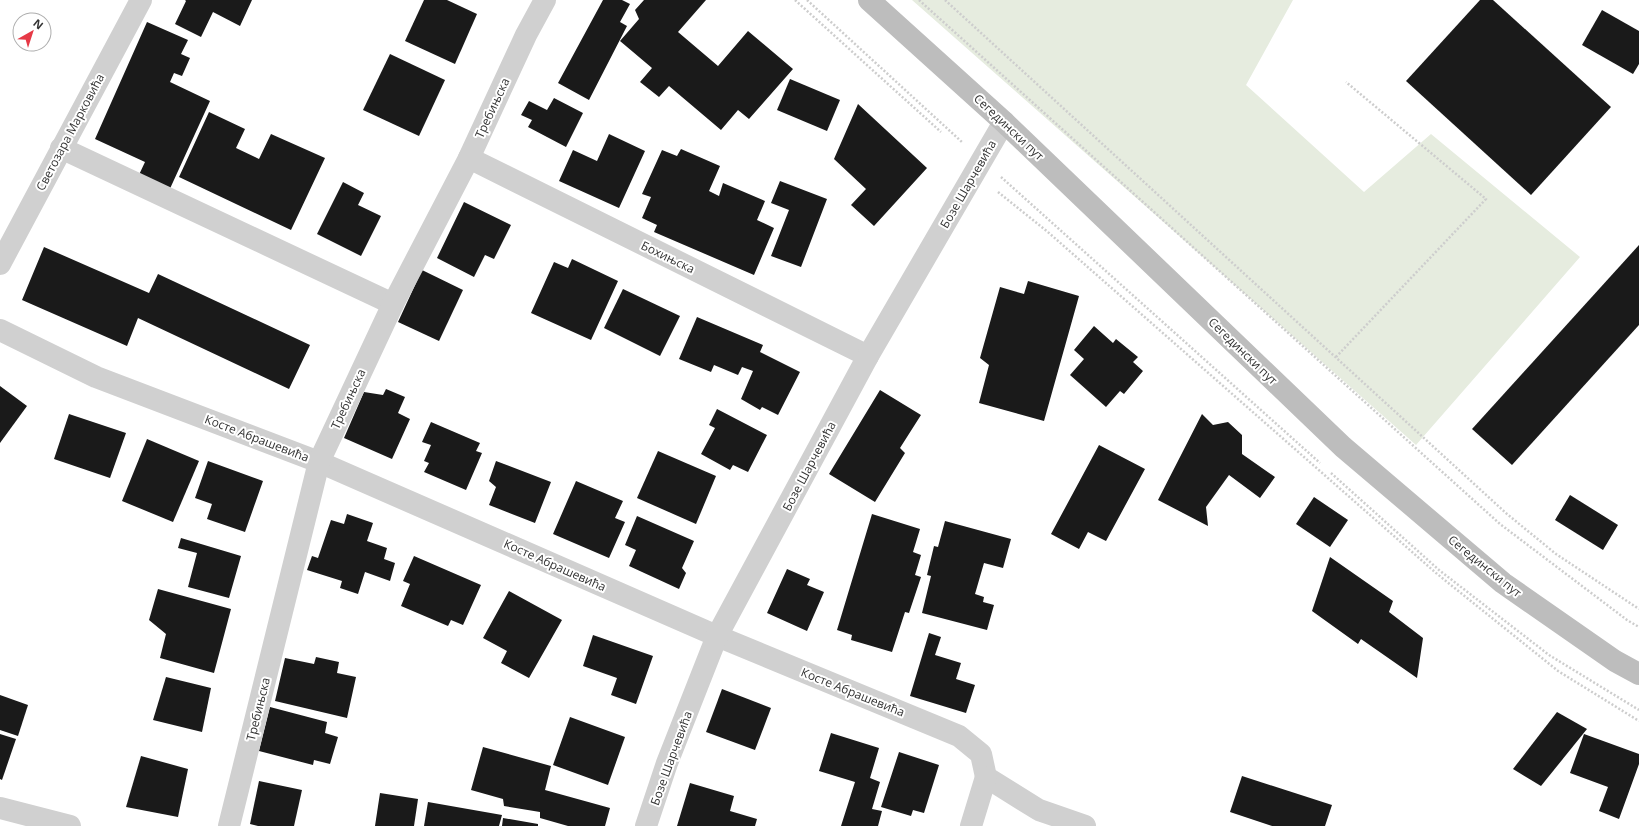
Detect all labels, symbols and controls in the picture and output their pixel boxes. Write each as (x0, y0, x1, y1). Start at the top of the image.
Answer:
north arrow (12, 12, 52, 52)
text: N (30, 15, 47, 32)
street label: Светозара Марковића (32, 70, 108, 194)
street label: Требињска (471, 75, 513, 141)
street label: Сегедински пут (970, 90, 1048, 164)
street label: Бозе Шарчевића (936, 137, 1000, 231)
street label: Бохињска (638, 237, 698, 277)
street label: Сегедински пут (1205, 314, 1282, 389)
street label: Требињска (327, 366, 369, 432)
street label: Косте Абрашевића (202, 410, 312, 466)
street label: Бозе Шарчевића (778, 418, 840, 514)
street label: Сегедински пут (1445, 531, 1526, 601)
street label: Косте Абрашевића (501, 535, 609, 595)
street label: Косте Абрашевића (799, 663, 907, 721)
street label: Требињска (242, 676, 274, 742)
street label: Бозе Шарчевића (646, 708, 696, 808)

